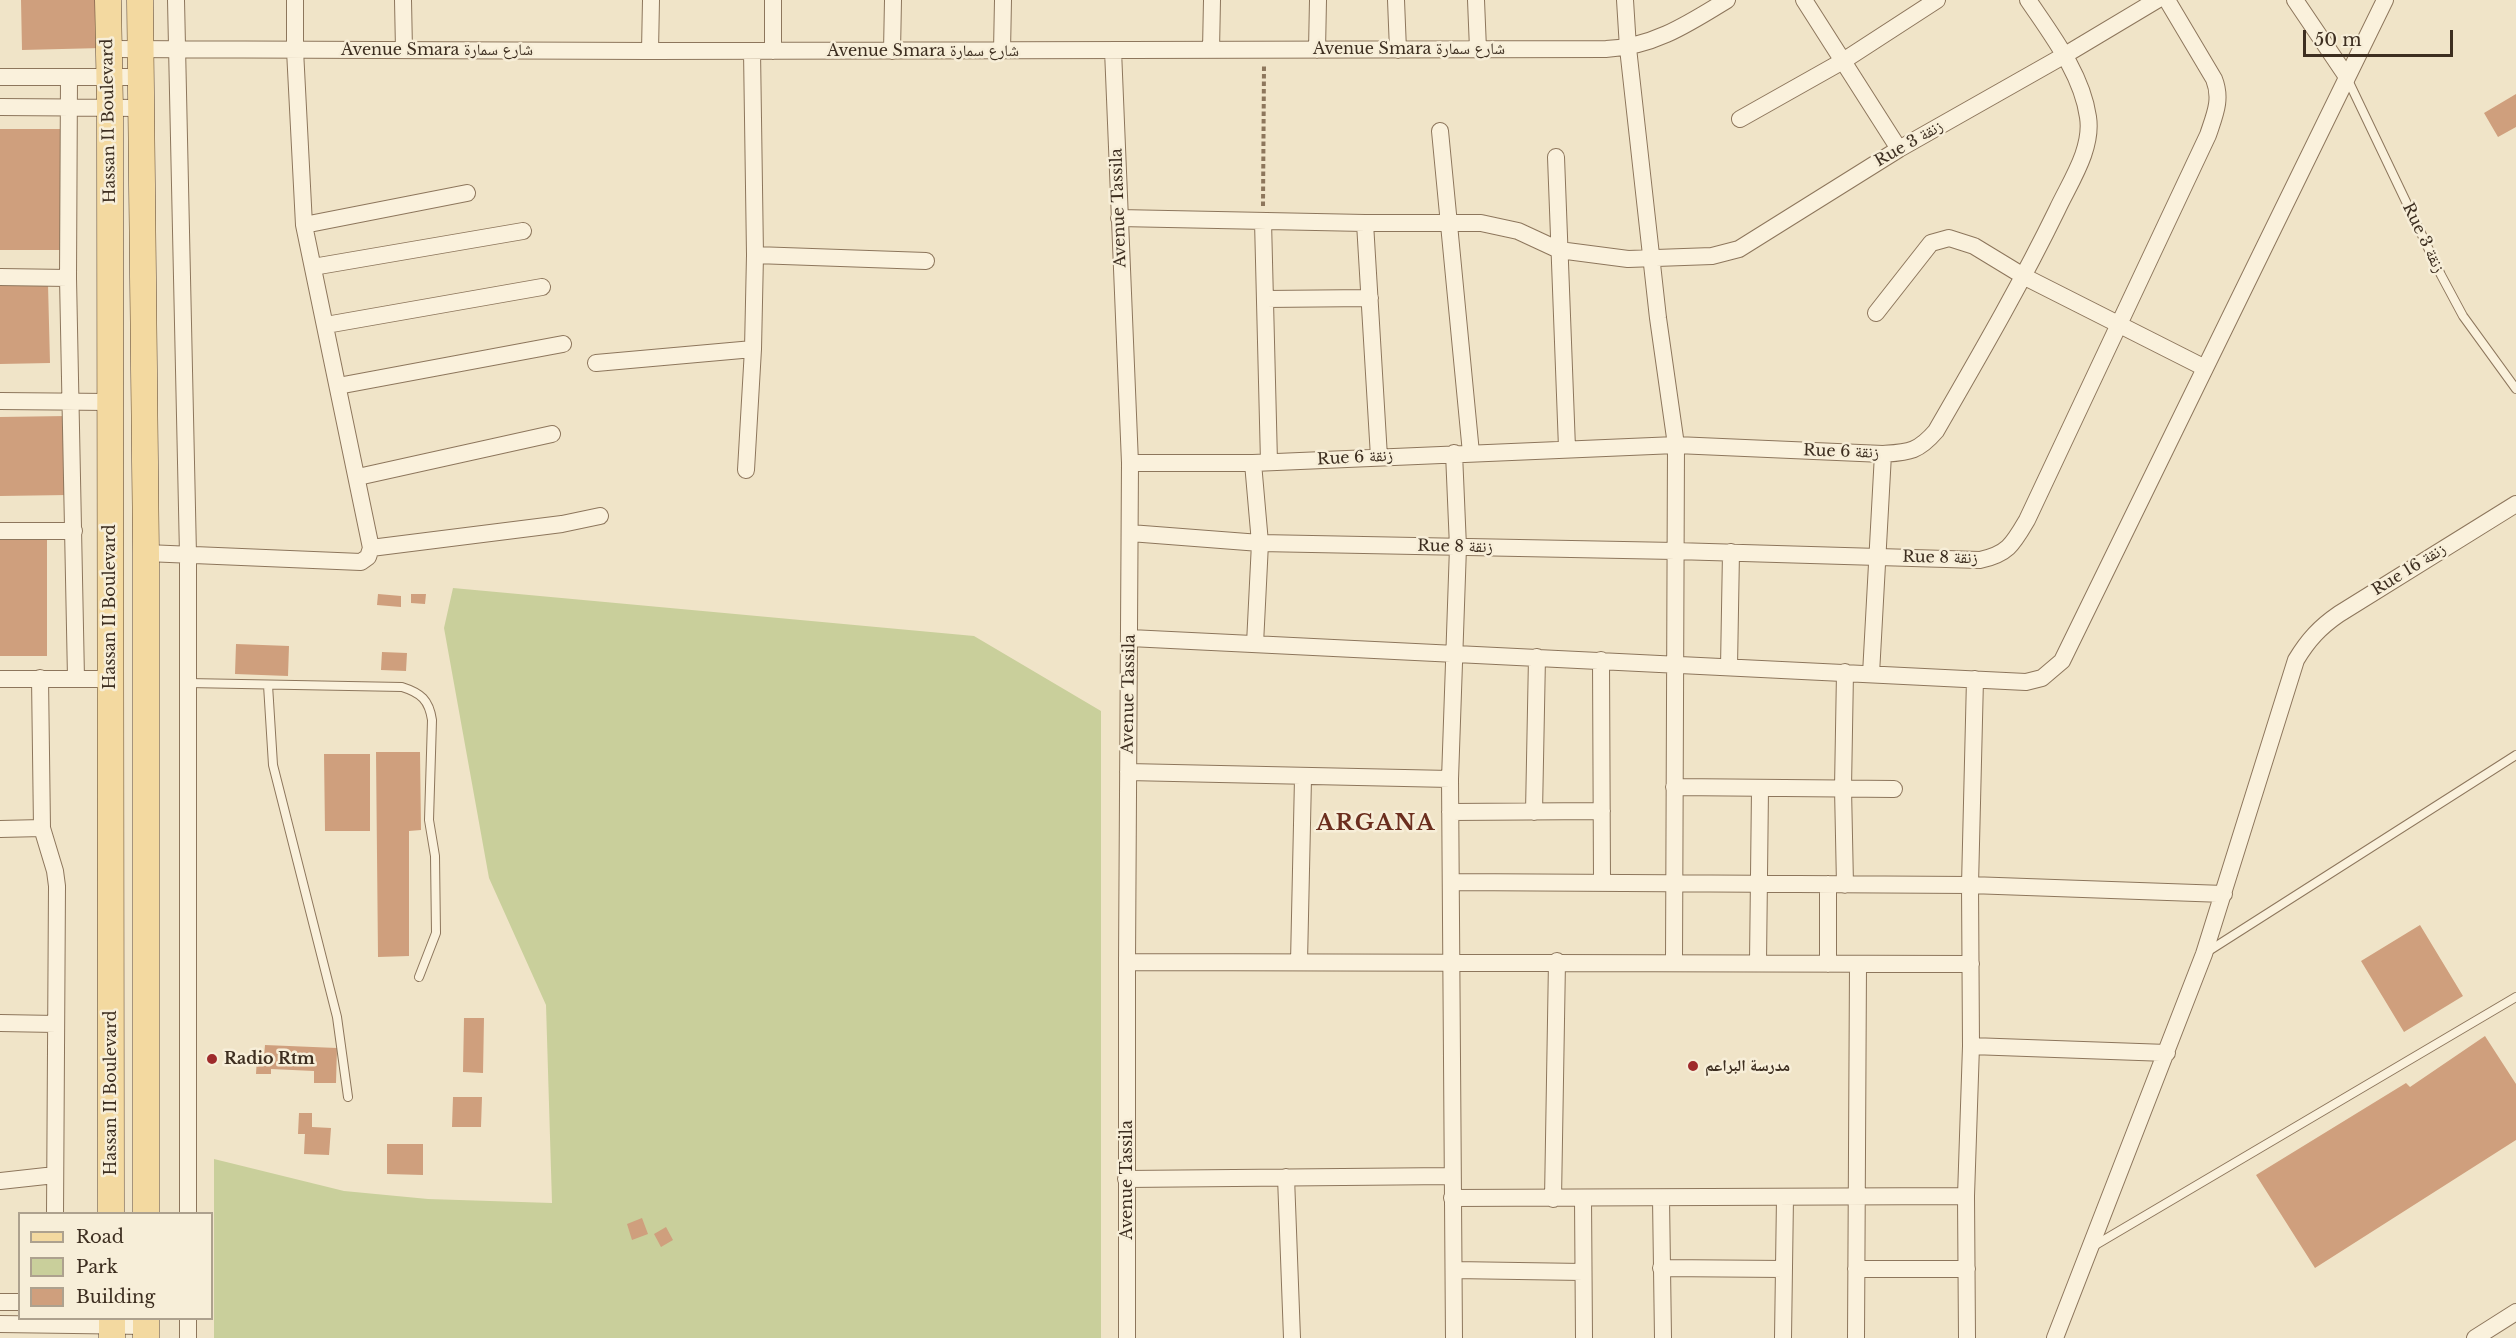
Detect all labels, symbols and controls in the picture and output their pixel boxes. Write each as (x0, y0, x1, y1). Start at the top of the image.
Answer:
scale bar (2306, 18, 2456, 56)
text: 50 m (2314, 29, 2362, 51)
street label: Hassan II Boulevard (98, 38, 120, 204)
street label: Avenue Smara شارع سمارة (1313, 39, 1505, 59)
street label: Avenue Smara شارع سمارة (341, 40, 533, 60)
street label: Avenue Smara شارع سمارة (827, 41, 1019, 61)
street label: Rue 3 زنقة (1871, 117, 1947, 171)
street label: Avenue Tassila (1107, 148, 1131, 268)
street label: Rue 3 زنقة (2398, 200, 2448, 276)
street label: Rue 6 زنقة (1803, 441, 1879, 463)
street label: Rue 6 زنقة (1317, 446, 1393, 470)
street label: Hassan II Boulevard (100, 525, 120, 689)
street label: Rue 8 زنقة (1417, 537, 1493, 557)
street label: Rue 16 زنقة (2369, 540, 2449, 600)
street label: Rue 8 زنقة (1902, 548, 1978, 568)
street label: Avenue Tassila (1118, 634, 1140, 754)
district label: ARGANA (1316, 811, 1436, 837)
street label: Hassan II Boulevard (101, 1011, 121, 1175)
place label: Radio Rtm (224, 1049, 315, 1069)
marker: Radio Rtm (205, 1052, 219, 1066)
place label: مدرسة البراعم (1705, 1056, 1790, 1076)
marker: مدرسة البراعم (1686, 1059, 1700, 1073)
street label: Avenue Tassila (1117, 1120, 1137, 1240)
legend (18, 1212, 213, 1320)
text: Road (76, 1226, 124, 1248)
text: Park (76, 1256, 118, 1278)
text: Building (76, 1286, 155, 1308)

